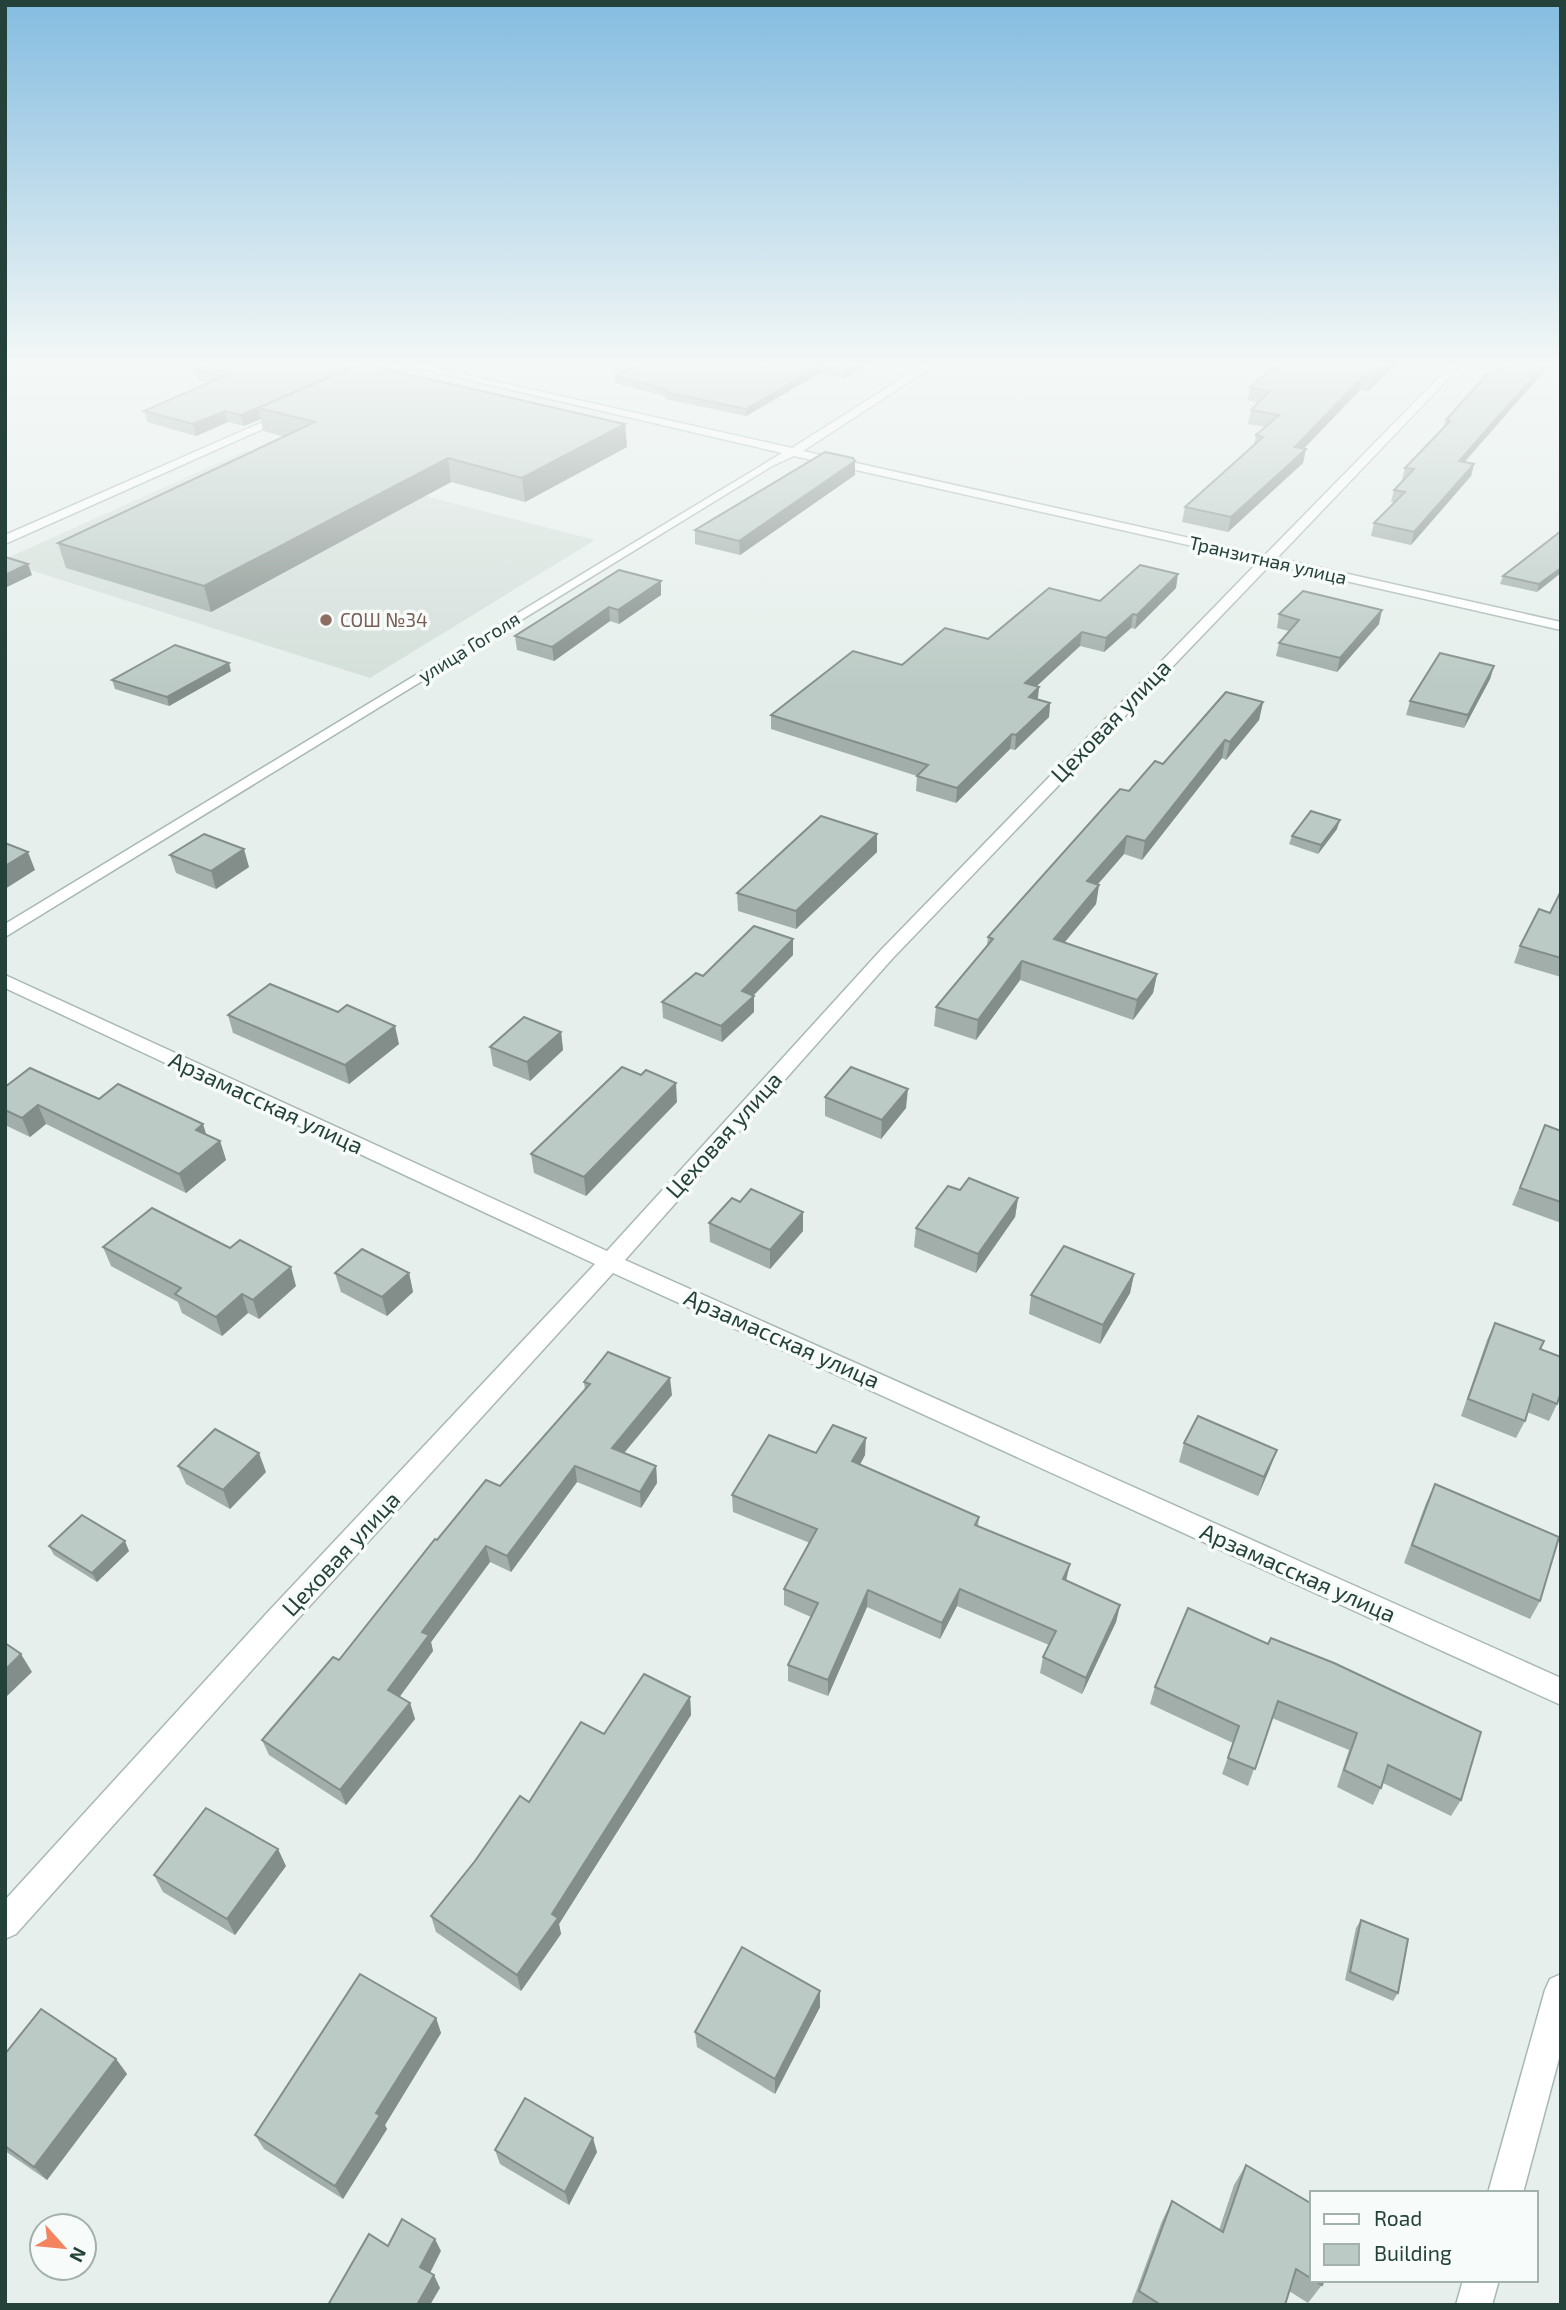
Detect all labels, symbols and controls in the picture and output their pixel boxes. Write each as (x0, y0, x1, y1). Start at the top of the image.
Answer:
street label: Транзитная улица (1187, 530, 1349, 590)
street label: улица Гоголя (414, 606, 524, 688)
place label: СОШ №34 (340, 608, 428, 631)
marker: СОШ №34 (318, 612, 334, 628)
street label: Цеховая улица (1045, 653, 1177, 788)
street label: Арзамасская улица (164, 1045, 368, 1160)
street label: Цеховая улица (659, 1065, 788, 1204)
street label: Арзамасская улица (680, 1282, 885, 1395)
street label: Цеховая улица (275, 1485, 406, 1622)
street label: Арзамасская улица (1196, 1516, 1401, 1629)
legend (1310, 2191, 1538, 2282)
text: Road (1374, 2205, 1422, 2230)
north arrow (28, 2212, 98, 2282)
text: Building (1374, 2240, 1452, 2265)
text: N (65, 2244, 92, 2266)

